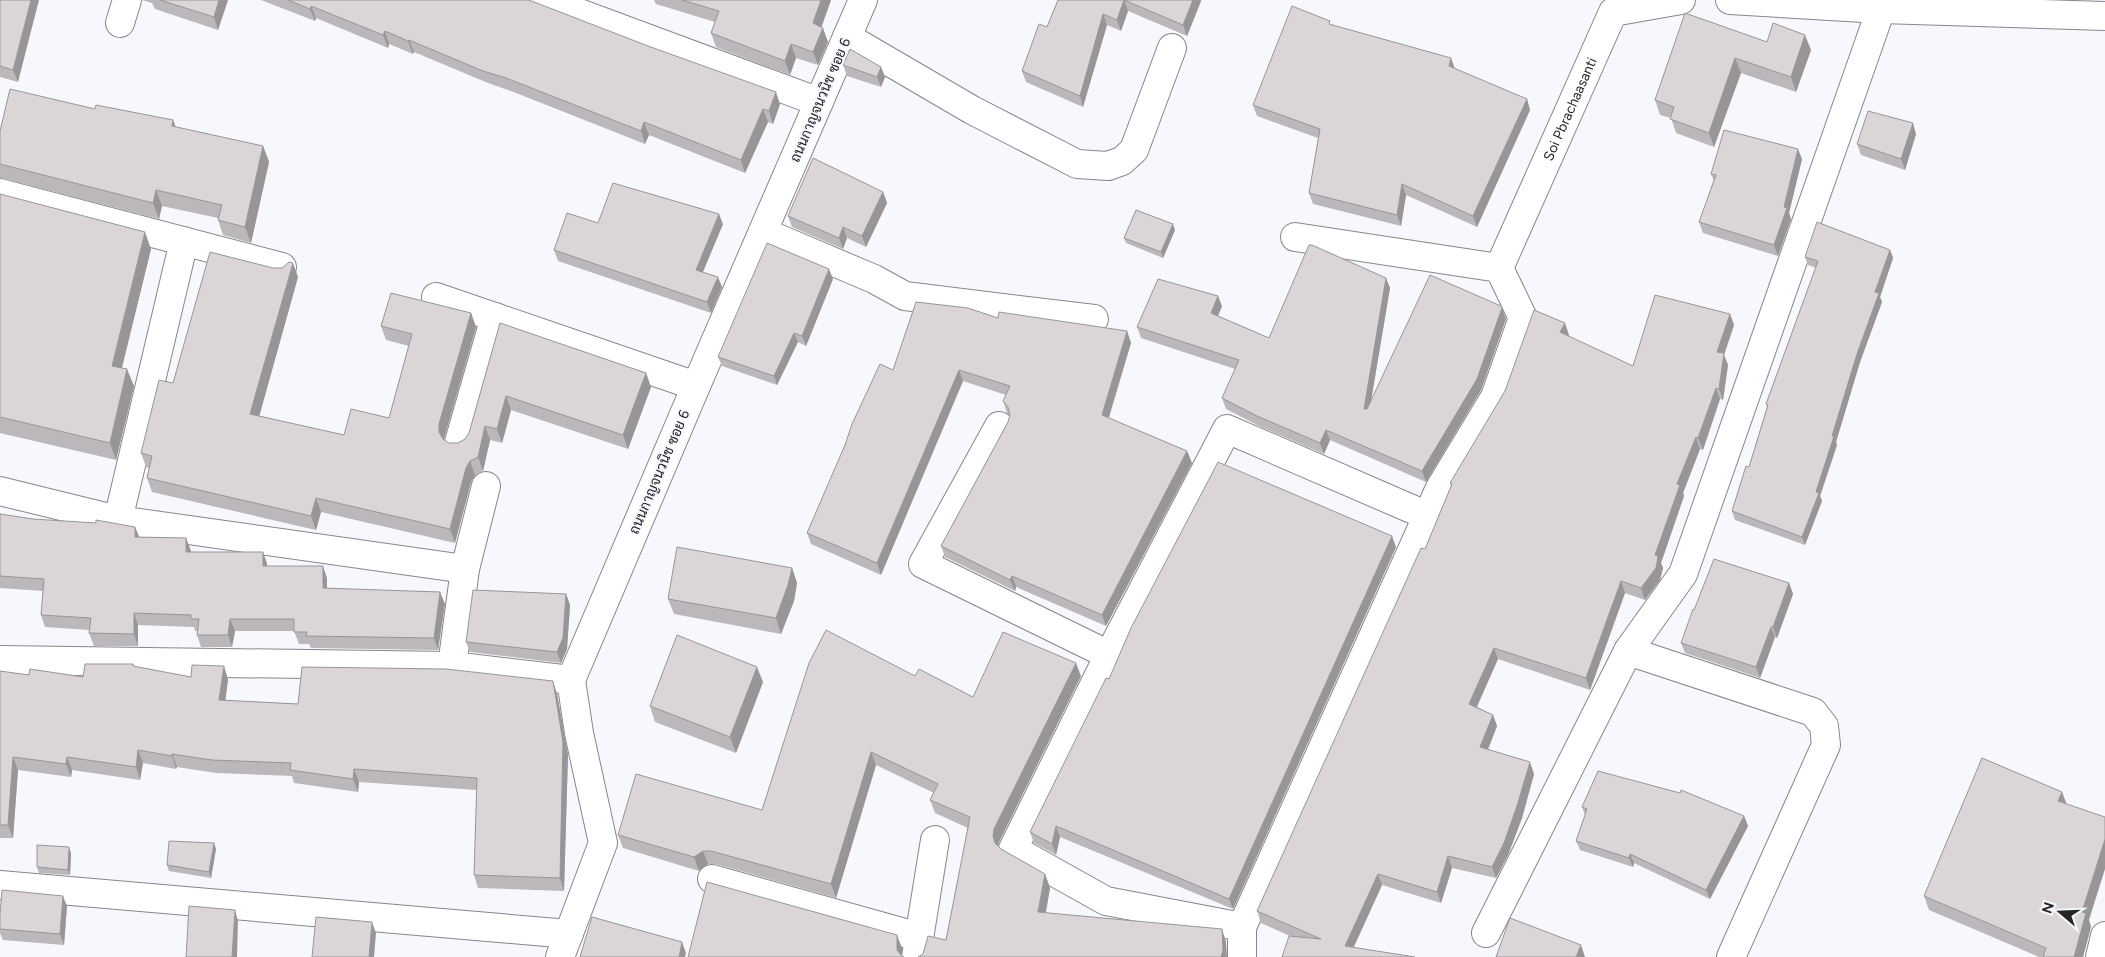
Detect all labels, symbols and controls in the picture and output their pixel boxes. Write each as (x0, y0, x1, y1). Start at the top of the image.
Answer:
street label: ถนนกาญจนวนิช ซอย 6 (787, 35, 854, 165)
street label: Soi Pbrachaasanti (1540, 55, 1601, 164)
street label: ถนนกาญจนวนิช ซอย 6 (626, 407, 693, 537)
north arrow (2035, 887, 2085, 937)
text: N (2038, 900, 2058, 916)

